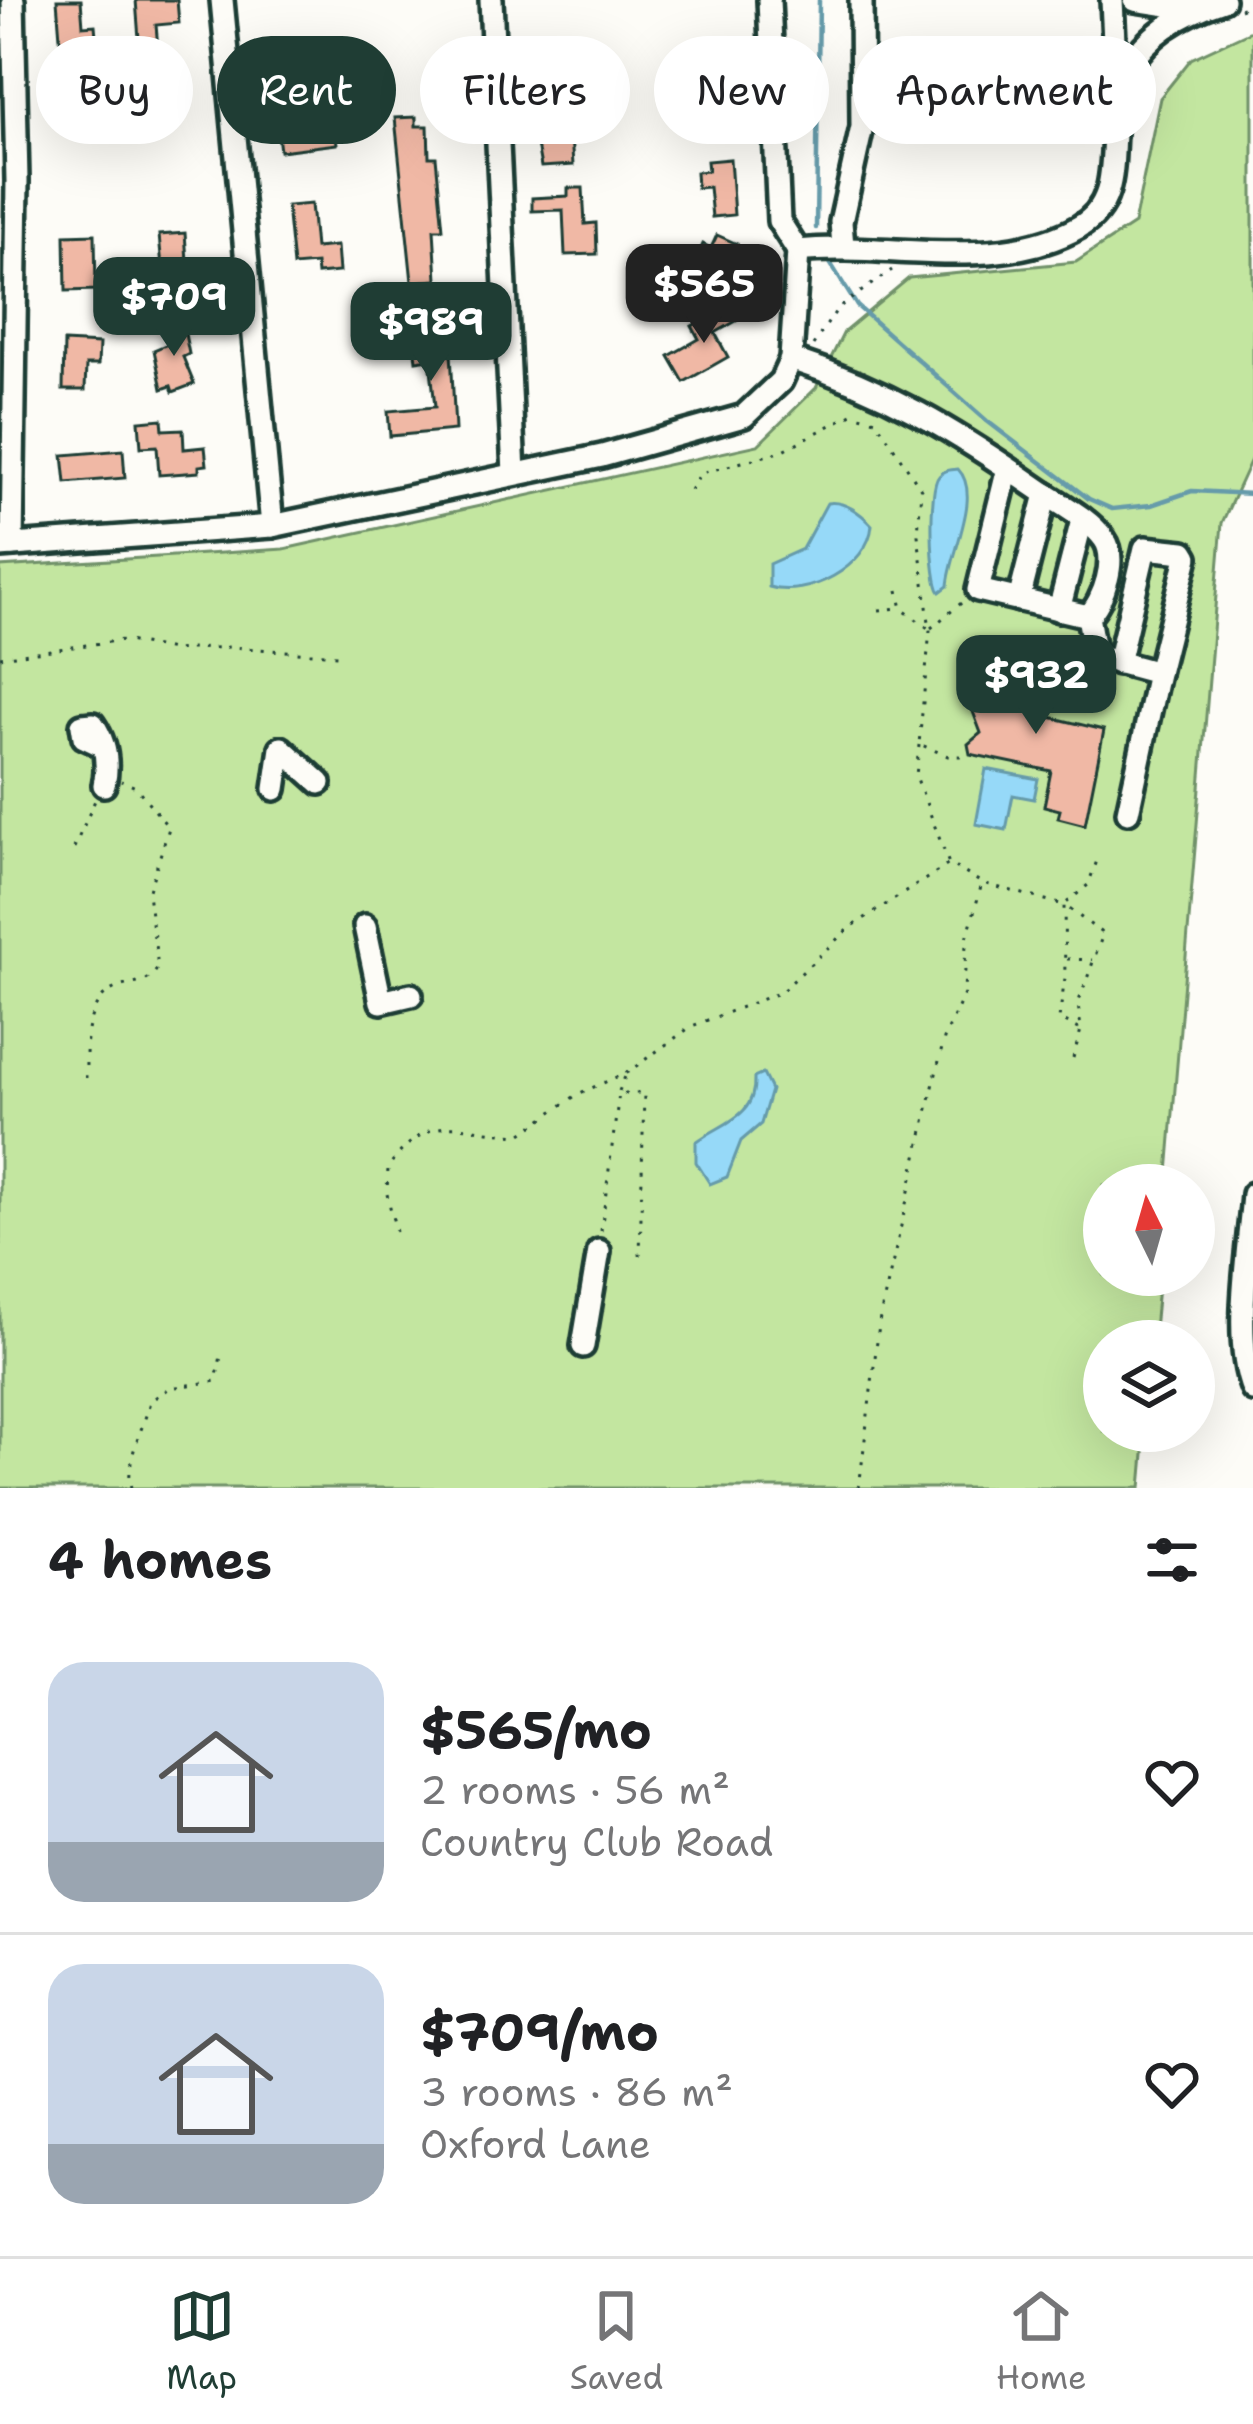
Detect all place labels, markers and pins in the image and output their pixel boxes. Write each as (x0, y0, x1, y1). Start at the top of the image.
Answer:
pin: $565 (633, 244, 775, 346)
pin: $709 (103, 257, 245, 359)
pin: $989 (360, 282, 502, 384)
pin: $932 (965, 635, 1107, 737)

